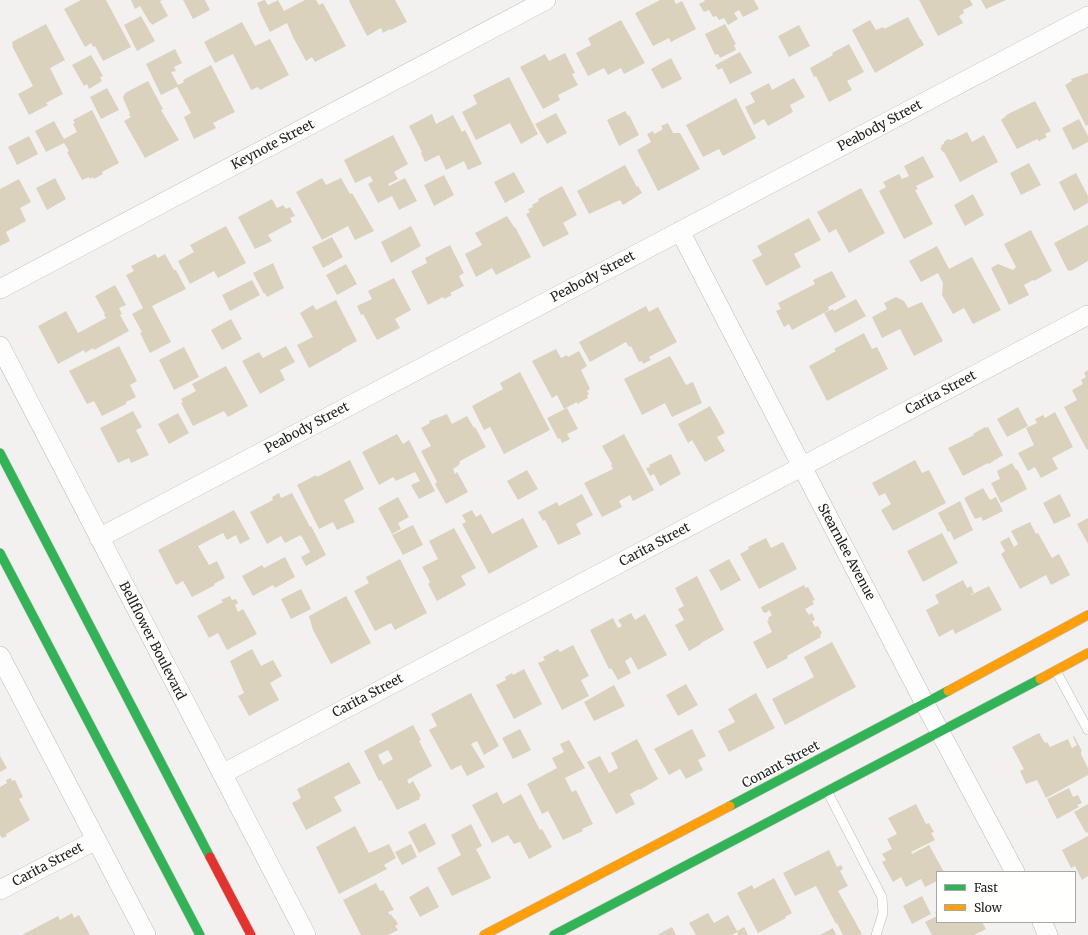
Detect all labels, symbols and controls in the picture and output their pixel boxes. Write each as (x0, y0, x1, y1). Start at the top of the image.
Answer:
street label: Peabody Street (835, 97, 925, 155)
street label: Keynote Street (229, 117, 317, 173)
street label: Peabody Street (548, 248, 638, 306)
street label: Carita Street (903, 368, 979, 418)
street label: Peabody Street (262, 399, 352, 457)
street label: Stearnlee Avenue (814, 501, 878, 603)
street label: Carita Street (617, 520, 693, 570)
street label: Bellflower Boulevard (115, 579, 189, 703)
street label: Carita Street (330, 671, 406, 721)
street label: Conant Street (740, 738, 822, 792)
street label: Carita Street (10, 840, 86, 890)
legend (936, 871, 1076, 923)
text: Fast (974, 880, 998, 895)
text: Slow (974, 900, 1002, 915)

